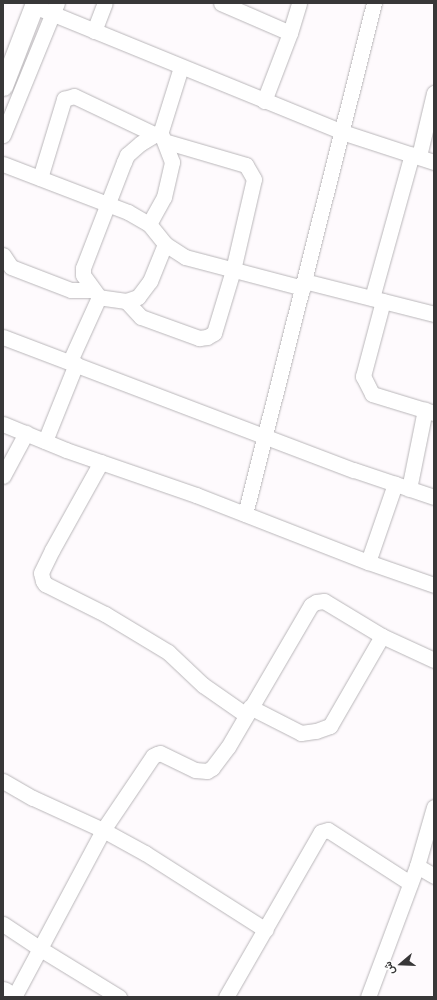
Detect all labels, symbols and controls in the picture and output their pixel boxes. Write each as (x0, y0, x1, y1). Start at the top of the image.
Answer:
north arrow (381, 944, 421, 984)
text: ش (381, 960, 397, 976)

